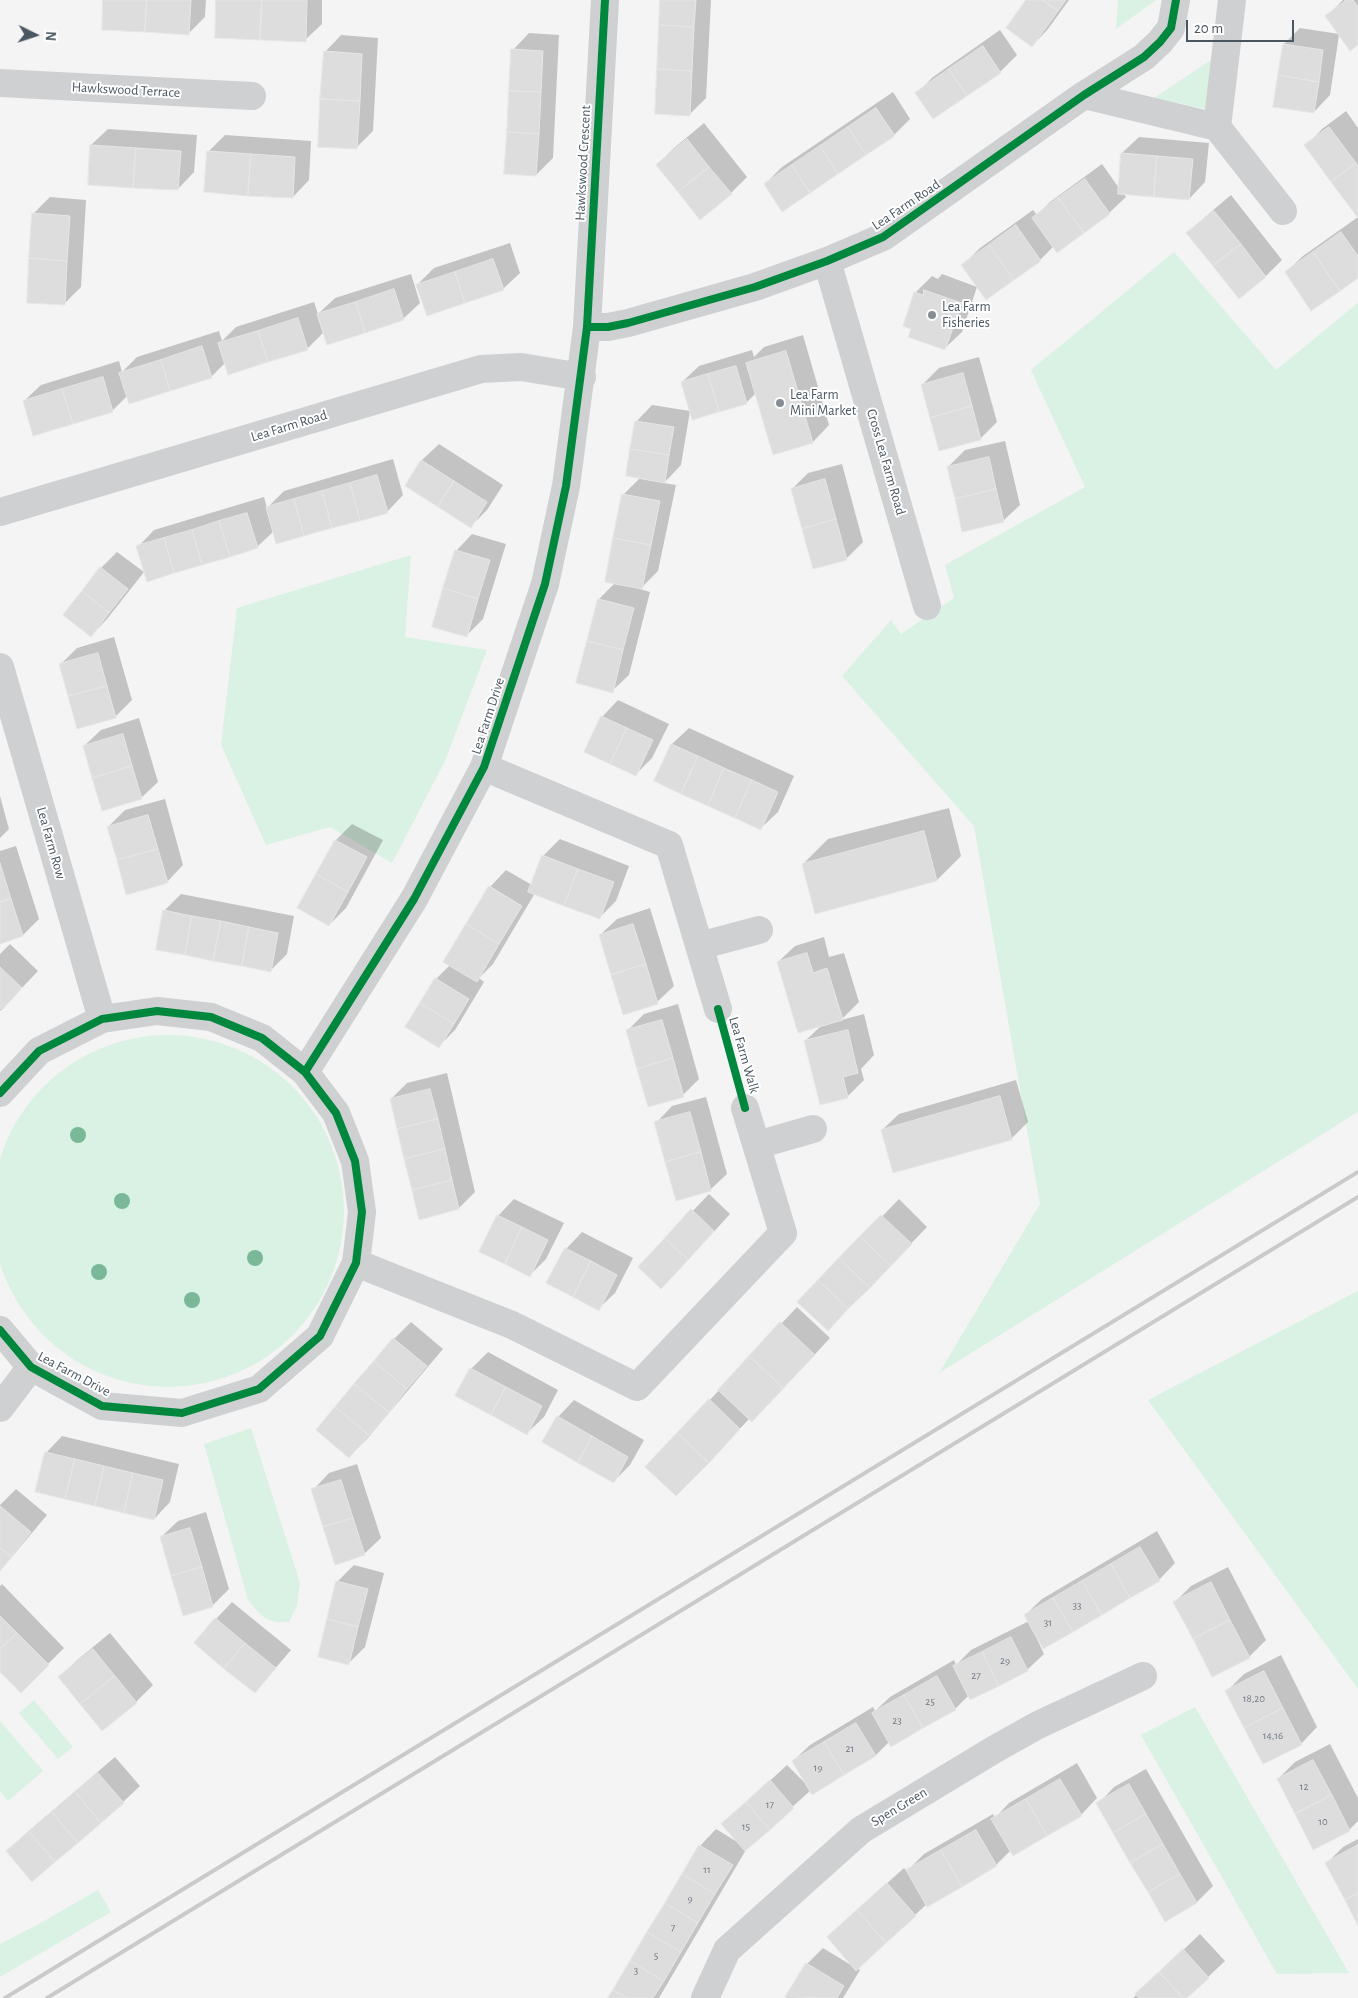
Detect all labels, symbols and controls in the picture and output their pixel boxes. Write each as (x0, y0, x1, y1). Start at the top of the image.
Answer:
north arrow (10, 10, 60, 60)
scale bar (1188, 10, 1296, 42)
text: 20 m (1194, 21, 1223, 36)
text: N (43, 31, 57, 41)
street label: Hawkswood Terrace (71, 79, 181, 101)
street label: Hawkswood Crescent (572, 105, 594, 221)
street label: Lea Farm Road (869, 176, 943, 234)
place label: Lea Farm Fisheries (942, 299, 991, 332)
marker: Lea Farm Fisheries (926, 309, 938, 321)
place label: Lea Farm Mini Market (790, 387, 856, 420)
marker: Lea Farm Mini Market (774, 397, 786, 409)
street label: Lea Farm Road (249, 406, 329, 446)
street label: Cross Lea Farm Road (863, 407, 909, 517)
street label: Lea Farm Drive (468, 675, 508, 757)
street label: Lea Farm Row (33, 805, 69, 881)
street label: Lea Farm Walk (725, 1015, 763, 1095)
street label: Lea Farm Drive (35, 1348, 113, 1400)
house number: 33 (1072, 1599, 1082, 1613)
house number: 31 (1044, 1616, 1052, 1630)
house number: 29 (1000, 1654, 1010, 1668)
house number: 27 (971, 1669, 981, 1683)
house number: 18,20 (1243, 1692, 1265, 1706)
house number: 25 (925, 1695, 935, 1709)
house number: 23 (892, 1714, 902, 1728)
house number: 14,16 (1263, 1729, 1283, 1743)
house number: 21 (846, 1742, 854, 1756)
house number: 19 (814, 1761, 822, 1775)
house number: 12 (1300, 1780, 1308, 1794)
street label: Spen Green (868, 1784, 930, 1830)
house number: 17 (766, 1798, 774, 1812)
house number: 10 (1318, 1815, 1328, 1829)
house number: 15 (742, 1820, 750, 1834)
house number: 11 (703, 1863, 711, 1877)
house number: 9 (687, 1892, 693, 1906)
house number: 7 (671, 1921, 675, 1935)
house number: 5 (654, 1949, 658, 1963)
house number: 3 (634, 1964, 638, 1978)

